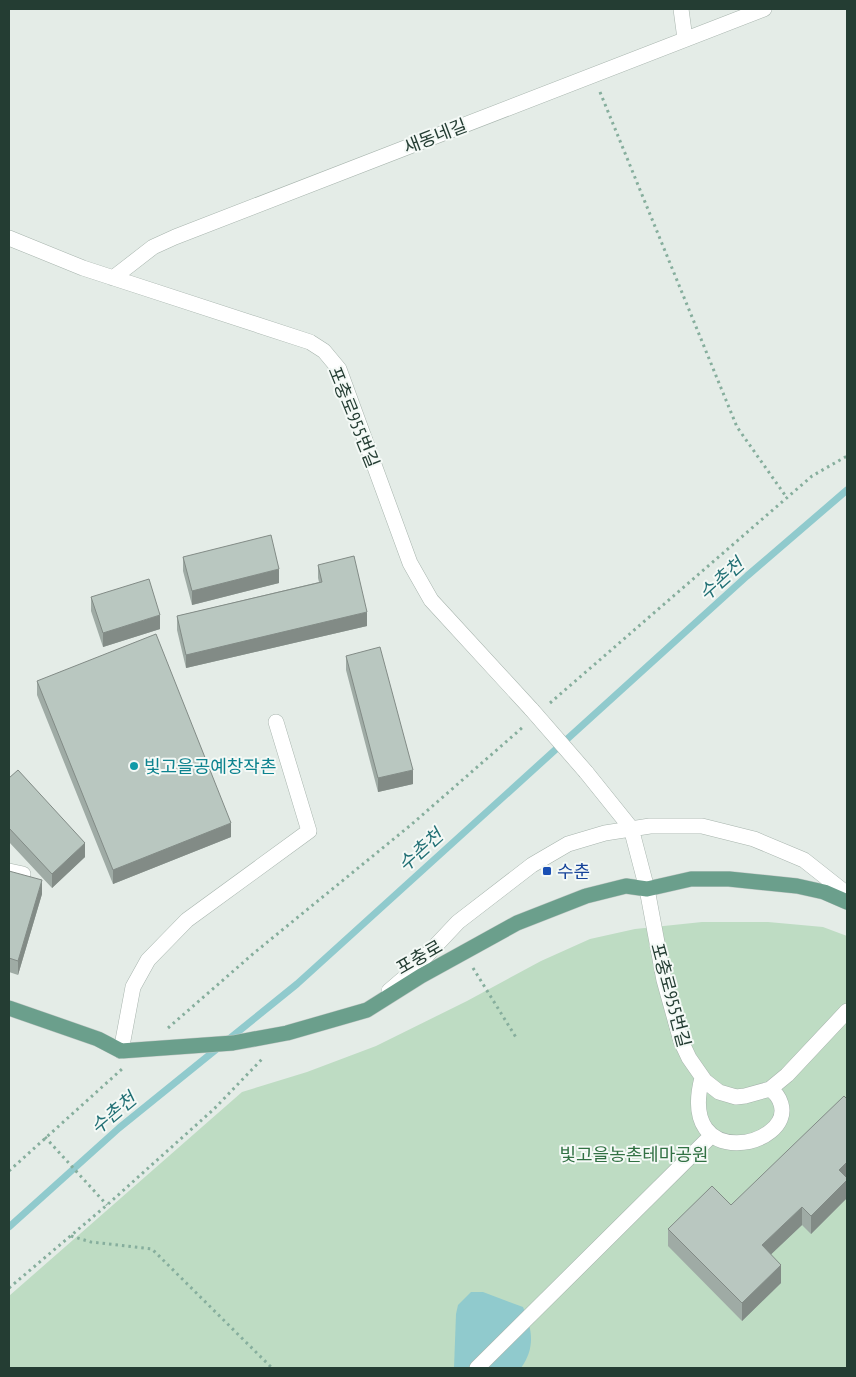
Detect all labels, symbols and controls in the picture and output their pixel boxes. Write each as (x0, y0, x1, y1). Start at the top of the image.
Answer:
street label: 새동네길 (400, 113, 470, 159)
street label: 포충로955번길 (323, 363, 385, 471)
water label: 수촌천 (693, 552, 750, 605)
place label: 빛고을공예창작촌 (144, 755, 276, 778)
marker: 빛고을공예창작촌 (128, 760, 140, 772)
water label: 수촌천 (392, 823, 449, 876)
place label: 수춘 (557, 860, 590, 883)
marker: 수춘 (541, 865, 553, 877)
street label: 포충로 (392, 935, 446, 979)
street label: 포충로955번길 (646, 940, 696, 1050)
water label: 수촌천 (85, 1086, 142, 1139)
park label: 빛고을농촌테마공원 (559, 1143, 709, 1166)

